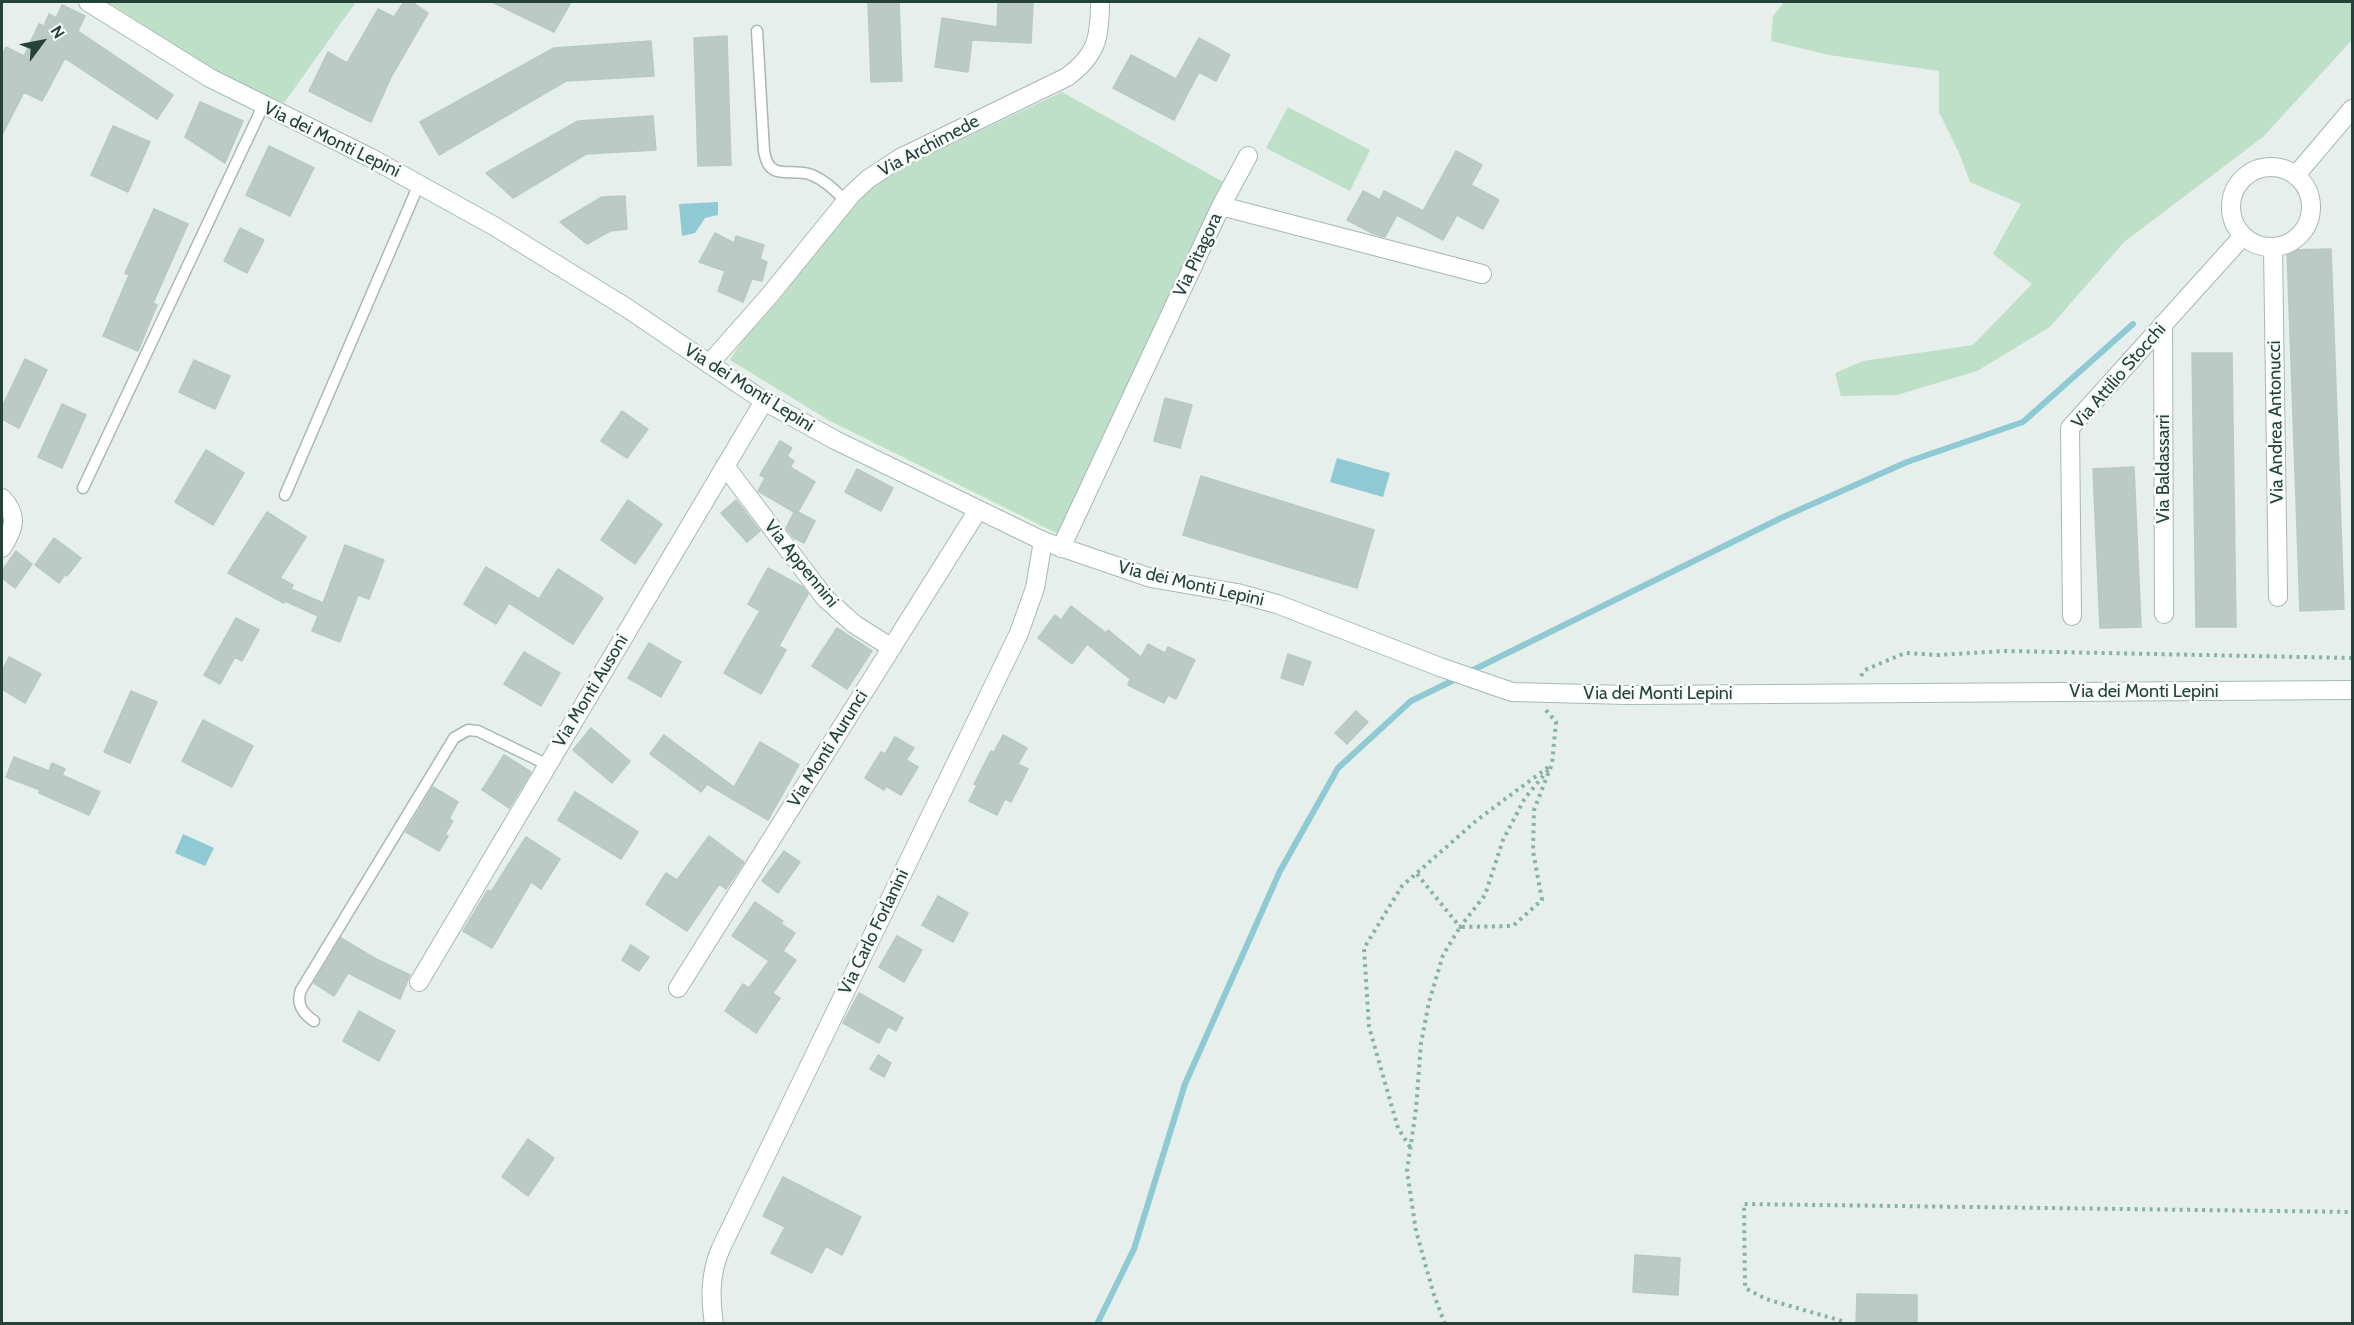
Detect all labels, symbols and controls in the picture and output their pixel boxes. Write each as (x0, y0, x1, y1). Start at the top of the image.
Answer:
north arrow (12, 12, 72, 72)
text: N (47, 22, 69, 42)
street label: Via dei Monti Lepini (260, 98, 404, 182)
street label: Via Archimede (875, 110, 983, 182)
street label: Via Pitagora (1169, 210, 1227, 300)
street label: Via Attilio Stocchi (2067, 319, 2171, 433)
street label: Via dei Monti Lepini (680, 339, 818, 437)
street label: Via Andrea Antonucci (2264, 340, 2288, 504)
street label: Via Baldassarri (2153, 414, 2175, 524)
street label: Via Appennini (759, 516, 843, 612)
street label: Via dei Monti Lepini (1116, 557, 1266, 611)
street label: Via Monti Ausoni (549, 631, 633, 751)
street label: Via dei Monti Lepini (2069, 681, 2219, 703)
street label: Via dei Monti Lepini (1583, 683, 1733, 705)
street label: Via Monti Aurunci (783, 686, 873, 812)
street label: Via Carlo Forlanini (834, 866, 914, 998)

